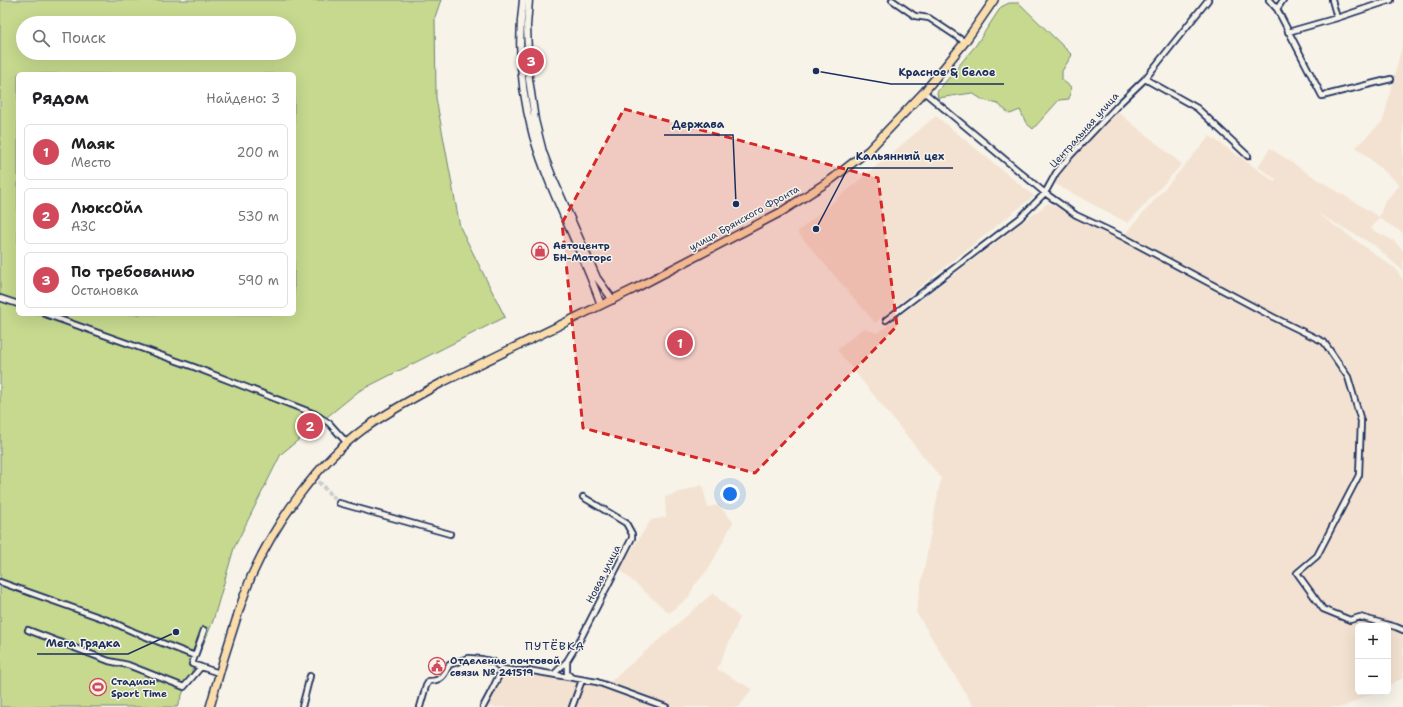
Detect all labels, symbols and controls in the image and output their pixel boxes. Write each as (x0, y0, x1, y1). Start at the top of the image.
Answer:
search box (16, 16, 296, 60)
icon: search (30, 27, 52, 49)
text: Поиск (62, 28, 106, 48)
pin: 3 (518, 46, 544, 76)
callout: Красное & белое (891, 61, 1004, 84)
text: Красное & белое (898, 65, 996, 80)
text: Рядом (32, 87, 89, 109)
street label: Центральная улица (1047, 89, 1122, 171)
text: Найдено: 3 (206, 90, 280, 107)
callout: Держава (664, 112, 733, 135)
text: Держава (672, 117, 725, 132)
text: Маяк (71, 134, 115, 154)
text: 1 (43, 144, 49, 161)
text: 200 m (237, 144, 279, 161)
callout: Кальянный цех (848, 145, 953, 168)
text: Кальянный цех (856, 149, 944, 164)
text: Место (71, 154, 111, 171)
street label: улица Брянского Фронта (687, 182, 802, 254)
text: ЛюксОйл (71, 198, 143, 218)
text: 2 (41, 208, 51, 225)
text: 530 m (238, 208, 279, 225)
text: АЗС (71, 218, 96, 235)
place label: Автоцентр БН-Моторс (553, 239, 612, 264)
shop icon: Автоцентр БН-Моторс (530, 241, 550, 261)
text: По требованию (71, 262, 195, 282)
text: 3 (41, 272, 51, 289)
text: 590 m (238, 272, 279, 289)
text: Остановка (71, 282, 138, 299)
pin: 1 (667, 328, 693, 358)
pin: 2 (297, 411, 323, 441)
your location (720, 484, 740, 504)
street label: Новая улица (583, 542, 624, 605)
map controls (1355, 623, 1391, 695)
button: + (1355, 623, 1391, 659)
callout: Мега Грядка (37, 631, 128, 654)
text: Мега Грядка (46, 636, 121, 651)
district label: ПУТЁВКА (525, 638, 585, 654)
place label: Отделение почтовой связи № 241519 (450, 654, 560, 679)
public building icon: Отделение почтовой связи № 241519 (427, 656, 447, 676)
button: − (1355, 659, 1391, 695)
place label: Стадион Sport Time (111, 675, 167, 700)
sports icon: Стадион Sport Time (88, 677, 108, 697)

